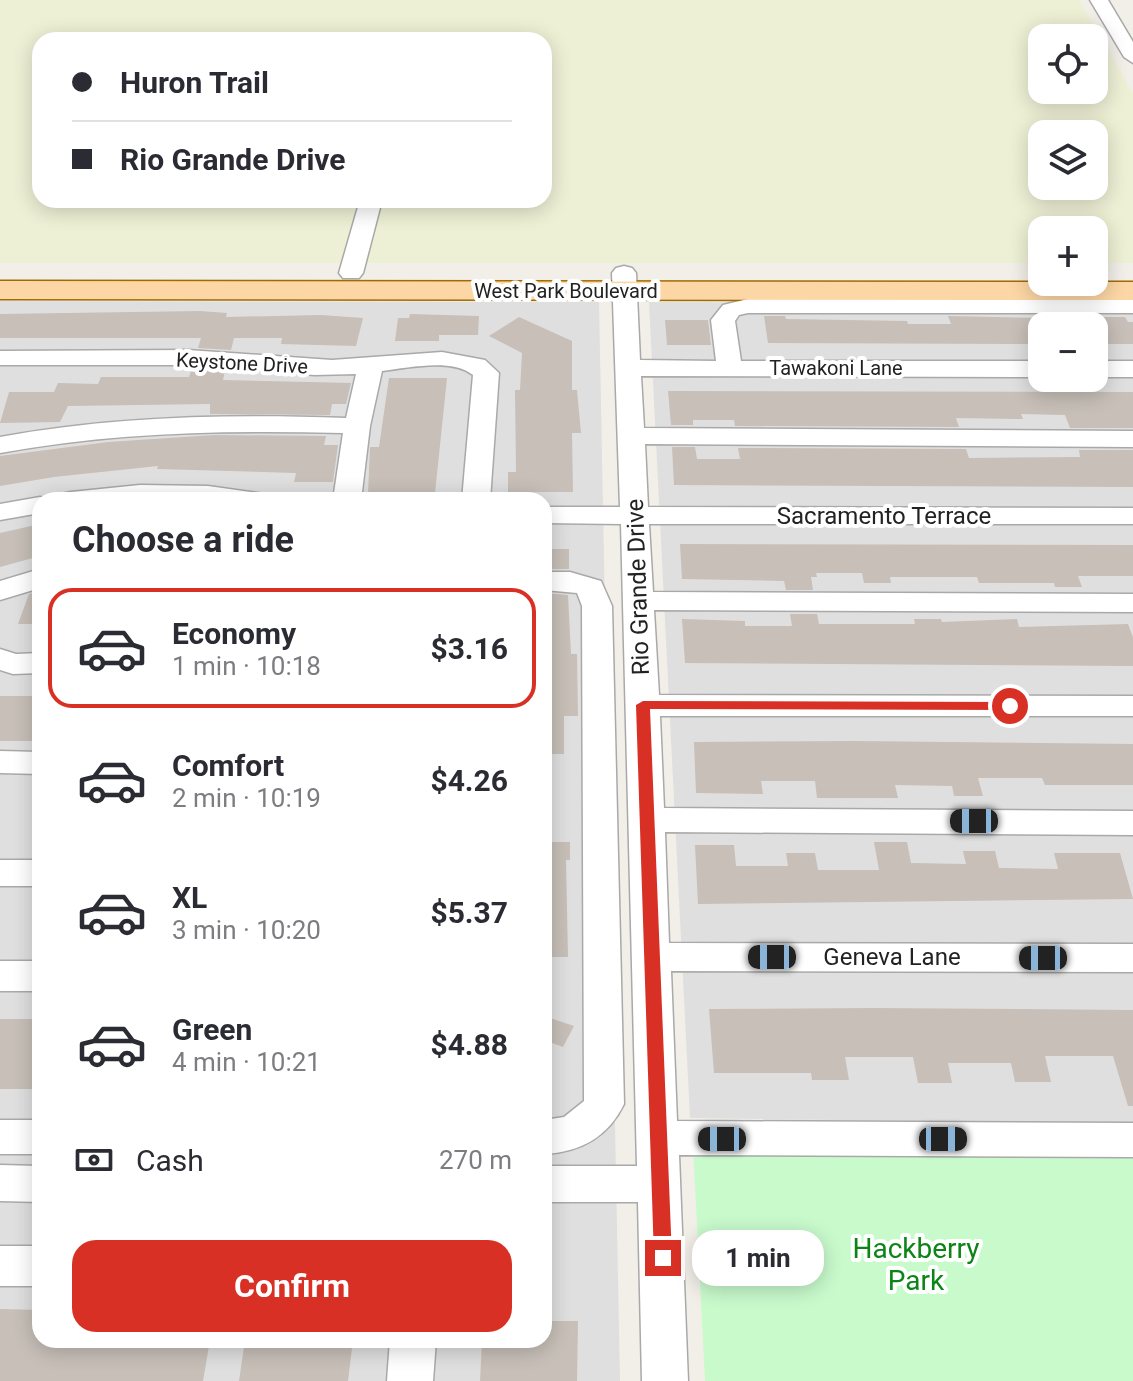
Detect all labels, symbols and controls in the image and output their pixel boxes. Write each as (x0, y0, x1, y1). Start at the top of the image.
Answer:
map controls (1028, 24, 1108, 392)
button: locate (1028, 24, 1108, 104)
text: Huron Trail (120, 65, 269, 100)
button: layers (1028, 120, 1108, 200)
text: Rio Grande Drive (120, 142, 346, 177)
button: + (1028, 216, 1108, 296)
street label: West Park Boulevard (474, 279, 658, 303)
button: − (1028, 312, 1108, 392)
street label: Keystone Drive (176, 348, 308, 378)
street label: Tawakoni Lane (769, 356, 903, 380)
street label: Rio Grande Drive (621, 498, 655, 676)
street label: Sacramento Terrace (777, 502, 991, 530)
text: Choose a ride (72, 519, 294, 561)
icon: car (76, 612, 148, 684)
text: Economy (172, 616, 296, 651)
text: $3.16 (430, 631, 508, 666)
text: 1 min · 10:18 (172, 651, 321, 681)
route start (992, 688, 1028, 724)
icon: car (76, 744, 148, 816)
text: Comfort (172, 748, 284, 783)
text: $4.26 (430, 763, 508, 798)
text: 2 min · 10:19 (172, 783, 321, 813)
car (950, 809, 998, 833)
icon: car (76, 876, 148, 948)
text: XL (172, 880, 207, 915)
text: $5.37 (430, 895, 508, 930)
text: 3 min · 10:20 (172, 915, 321, 945)
street label: Geneva Lane (823, 943, 961, 971)
car (748, 945, 796, 969)
car (1019, 946, 1067, 970)
icon: car (76, 1008, 148, 1080)
text: Green (172, 1012, 252, 1047)
text: $4.88 (430, 1027, 508, 1062)
text: 4 min · 10:21 (172, 1047, 321, 1077)
car (698, 1127, 746, 1151)
car (919, 1127, 967, 1151)
icon: cash (72, 1138, 116, 1182)
text: Cash (136, 1143, 204, 1178)
text: 270 m (439, 1145, 512, 1175)
callout: 1 min (691, 1230, 823, 1286)
park label: Hackberry Park (852, 1232, 980, 1297)
button: Confirm (72, 1240, 512, 1332)
route end (645, 1240, 681, 1276)
text: 1 min (725, 1243, 791, 1273)

